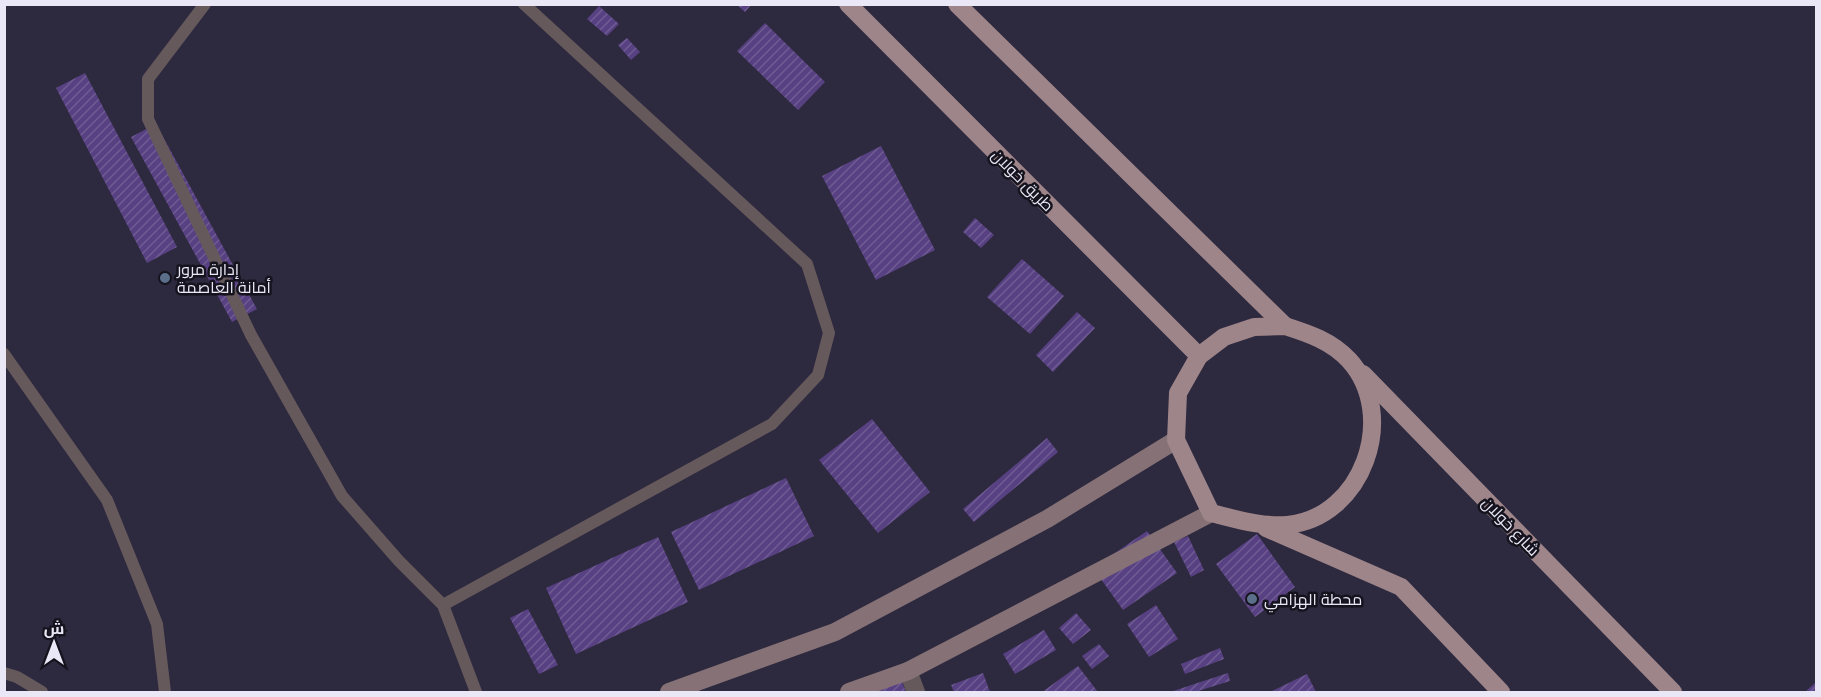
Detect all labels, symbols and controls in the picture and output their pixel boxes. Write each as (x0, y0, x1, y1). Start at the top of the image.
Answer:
street label: طريق خولان (987, 145, 1058, 216)
place label: إدارة مرور أمانة العاصمة (176, 260, 271, 297)
marker: إدارة مرور أمانة العاصمة (158, 271, 172, 285)
street label: شارع خولان (1477, 493, 1543, 561)
place label: محطة الهزامي (1264, 590, 1362, 613)
marker: محطة الهزامي (1245, 592, 1259, 606)
north arrow (24, 613, 84, 673)
text: ش (44, 619, 64, 638)

